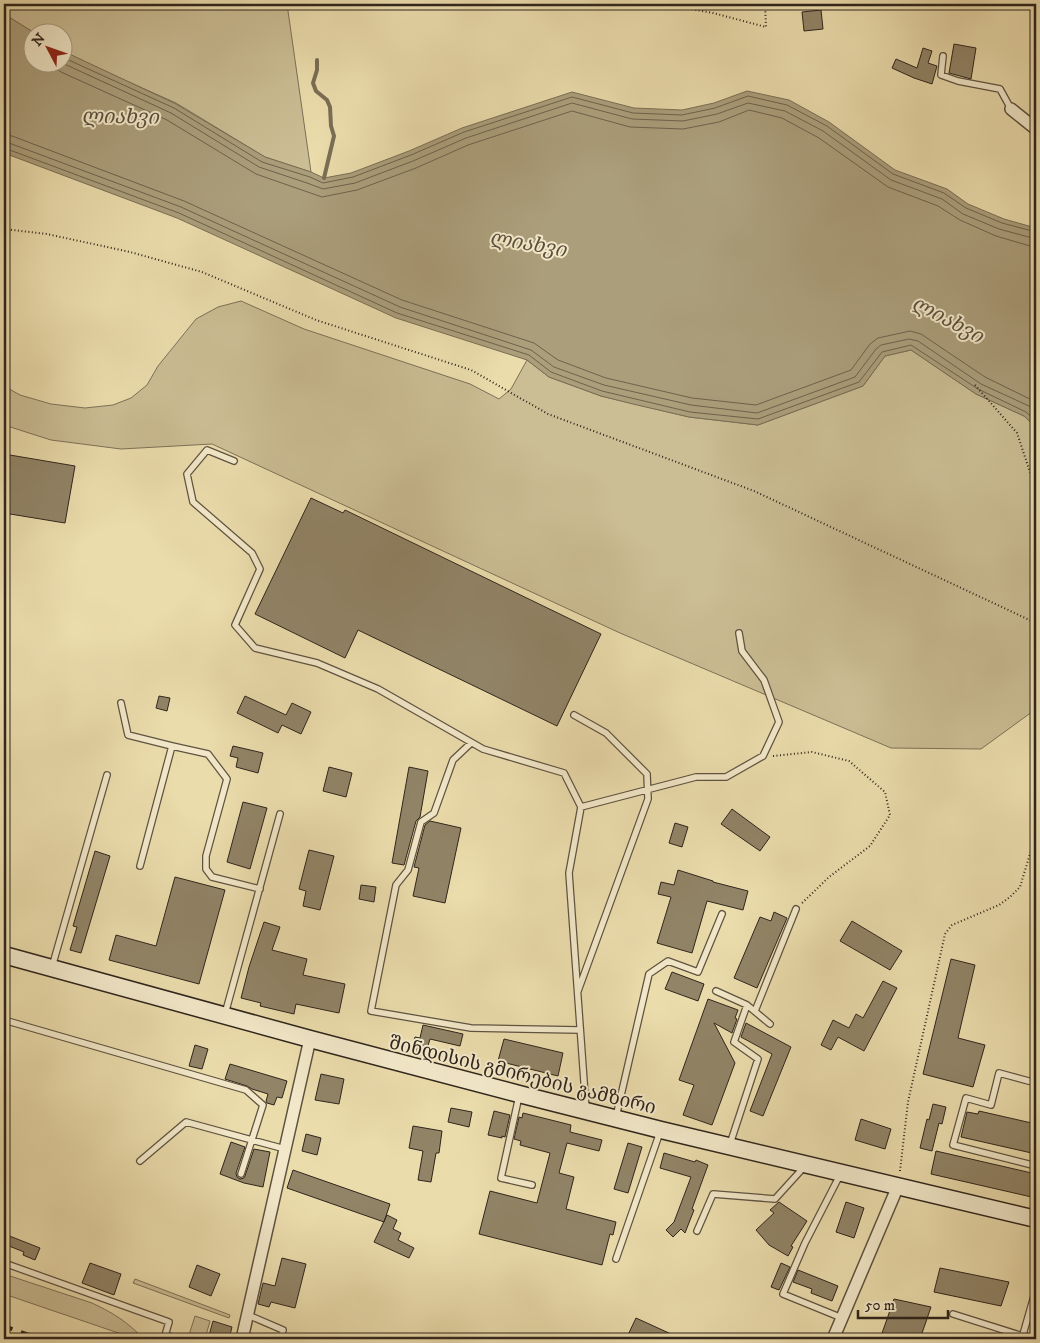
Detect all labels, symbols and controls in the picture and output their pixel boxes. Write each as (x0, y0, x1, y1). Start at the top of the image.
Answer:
north arrow (22, 22, 72, 72)
text: N (28, 30, 50, 50)
water label: ლიახვი (81, 104, 160, 131)
water label: ლიახვი (487, 225, 570, 264)
water label: ლიახვი (907, 291, 989, 350)
street label: შინდისის გმირების გამზირი (387, 1031, 658, 1120)
scale bar (858, 1288, 948, 1320)
text: 50 m (865, 1296, 895, 1315)

